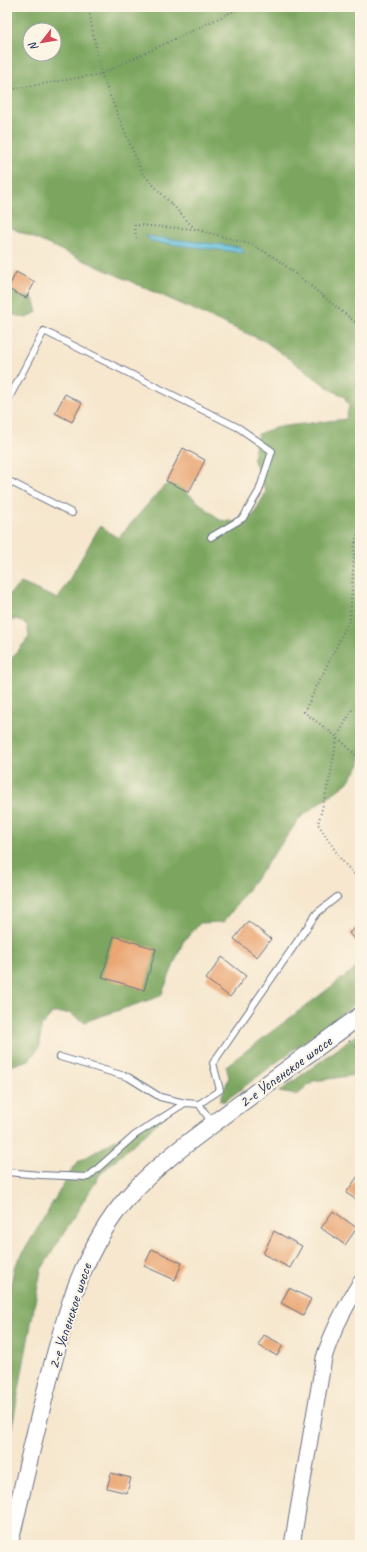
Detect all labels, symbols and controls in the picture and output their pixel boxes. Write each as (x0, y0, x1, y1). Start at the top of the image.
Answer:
north arrow (22, 22, 62, 62)
text: N (25, 39, 41, 54)
street label: 2-е Успенское шоссе (235, 1030, 337, 1112)
street label: 2-е Успенское шоссе (43, 1259, 97, 1372)

